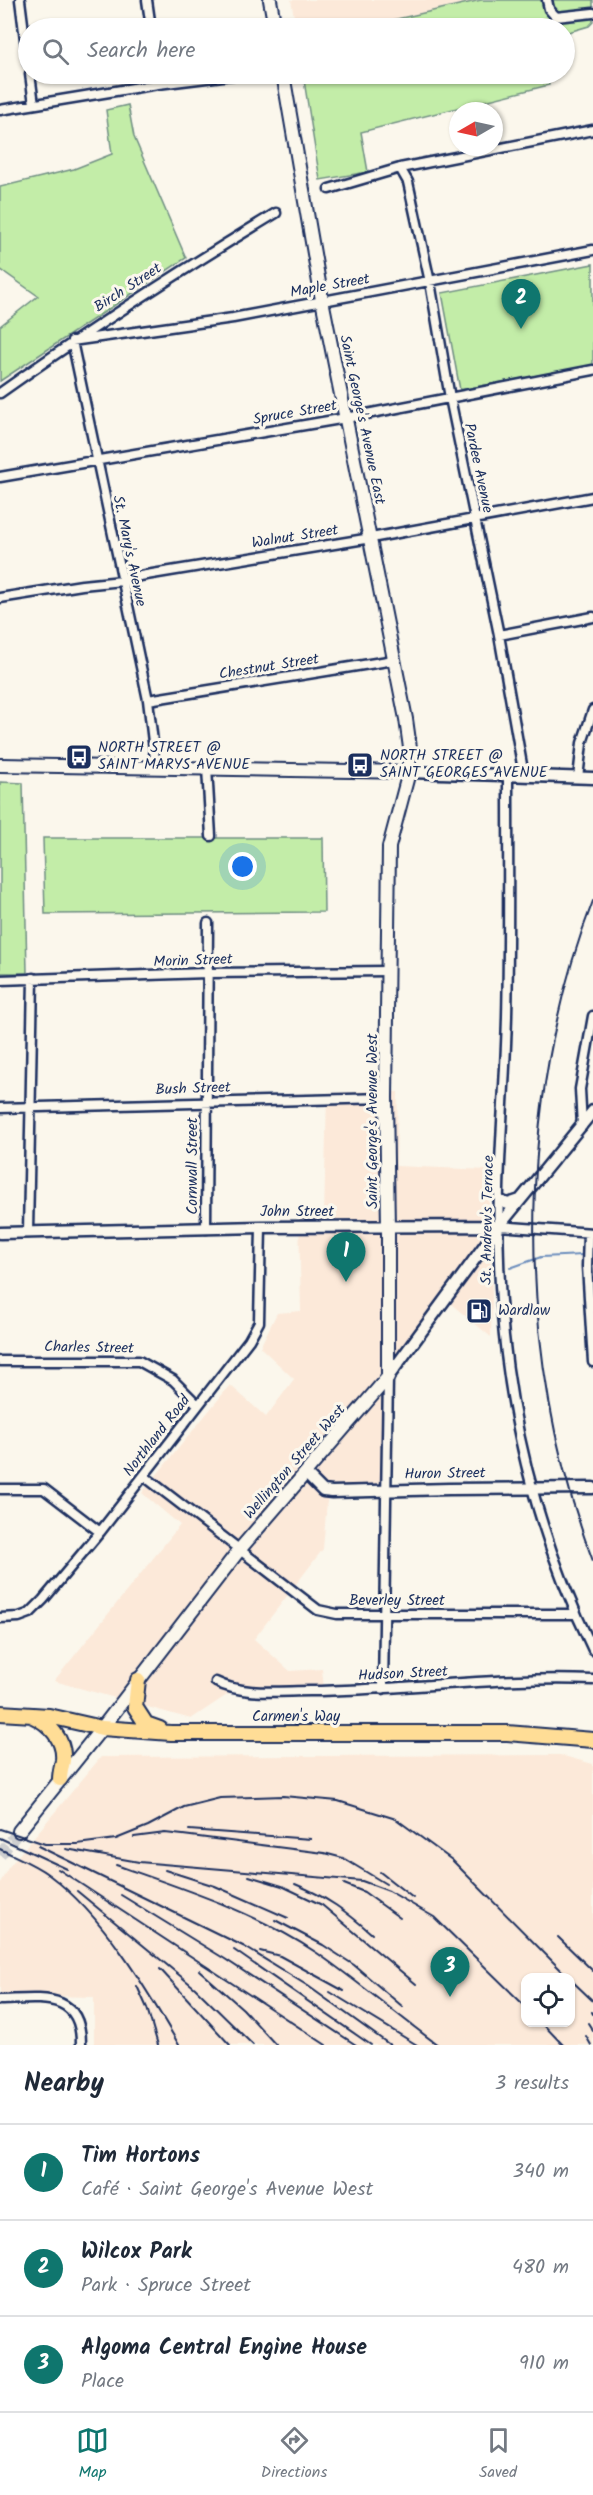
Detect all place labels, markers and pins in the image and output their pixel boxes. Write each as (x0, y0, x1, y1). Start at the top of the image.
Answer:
pin: 2 (502, 280, 540, 329)
place label: NORTH STREET @ SAINT MARYS AVENUE (98, 736, 251, 777)
bus stop icon: NORTH STREET @ SAINT MARYS AVENUE (64, 742, 94, 772)
place label: NORTH STREET @ SAINT GEORGES AVENUE (380, 744, 549, 785)
bus stop icon: NORTH STREET @ SAINT GEORGES AVENUE (345, 750, 375, 780)
pin: 1 (326, 1232, 366, 1282)
fuel station icon: Wardlaw (464, 1296, 494, 1326)
place label: Wardlaw (498, 1299, 551, 1323)
pin: 3 (430, 1948, 470, 1997)

